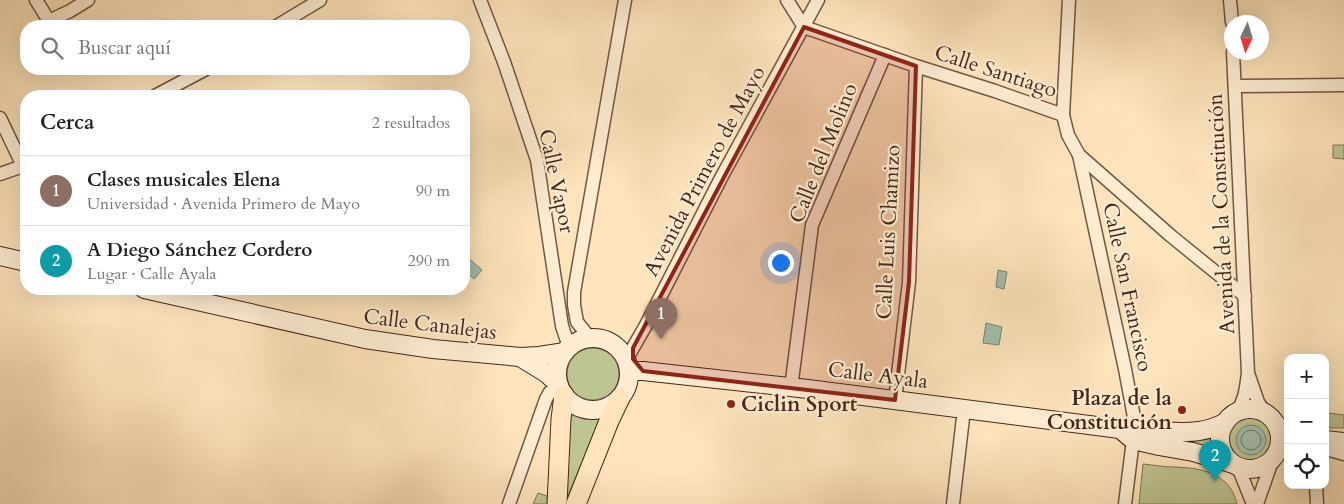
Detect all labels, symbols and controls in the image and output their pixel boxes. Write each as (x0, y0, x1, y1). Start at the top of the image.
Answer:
north arrow (1224, 15, 1269, 60)
search box (20, 20, 470, 75)
icon: search (38, 34, 66, 62)
text: Buscar aquí (78, 35, 171, 61)
street label: Calle Santiago (931, 38, 1061, 105)
street label: Avenida Primero de Mayo (637, 61, 772, 282)
street label: Calle del Molino (782, 79, 865, 227)
street label: Avenida de la Constitución (1201, 93, 1242, 335)
text: Cerca (40, 108, 94, 137)
text: 2 resultados (372, 112, 450, 134)
street label: Calle Vapor (531, 126, 582, 236)
street label: Calle Luis Chamizo (869, 144, 908, 320)
text: Clases musicales Elena (87, 167, 280, 193)
text: 1 (52, 180, 60, 202)
text: 90 m (416, 180, 450, 202)
text: Universidad · Avenida Primero de Mayo (87, 193, 360, 215)
street label: Calle San Francisco (1095, 200, 1160, 374)
text: A Diego Sánchez Cordero (87, 237, 312, 263)
text: 2 (52, 250, 60, 272)
text: 290 m (408, 250, 450, 272)
your location (768, 250, 794, 276)
text: Lugar · Calle Ayala (87, 263, 216, 285)
pin: 1 (645, 298, 677, 339)
street label: Calle Canalejas (362, 302, 498, 347)
map controls (1284, 354, 1329, 489)
button: + (1284, 354, 1329, 399)
street label: Calle Ayala (826, 355, 930, 396)
place label: Plaza de la Constitución (1047, 384, 1173, 437)
place label: Ciclin Sport (741, 390, 858, 419)
marker: Ciclin Sport (725, 398, 737, 410)
button: − (1284, 399, 1329, 444)
marker: Plaza de la Constitución (1176, 404, 1188, 416)
pin: 2 (1199, 440, 1231, 481)
button: locate (1284, 444, 1329, 489)

